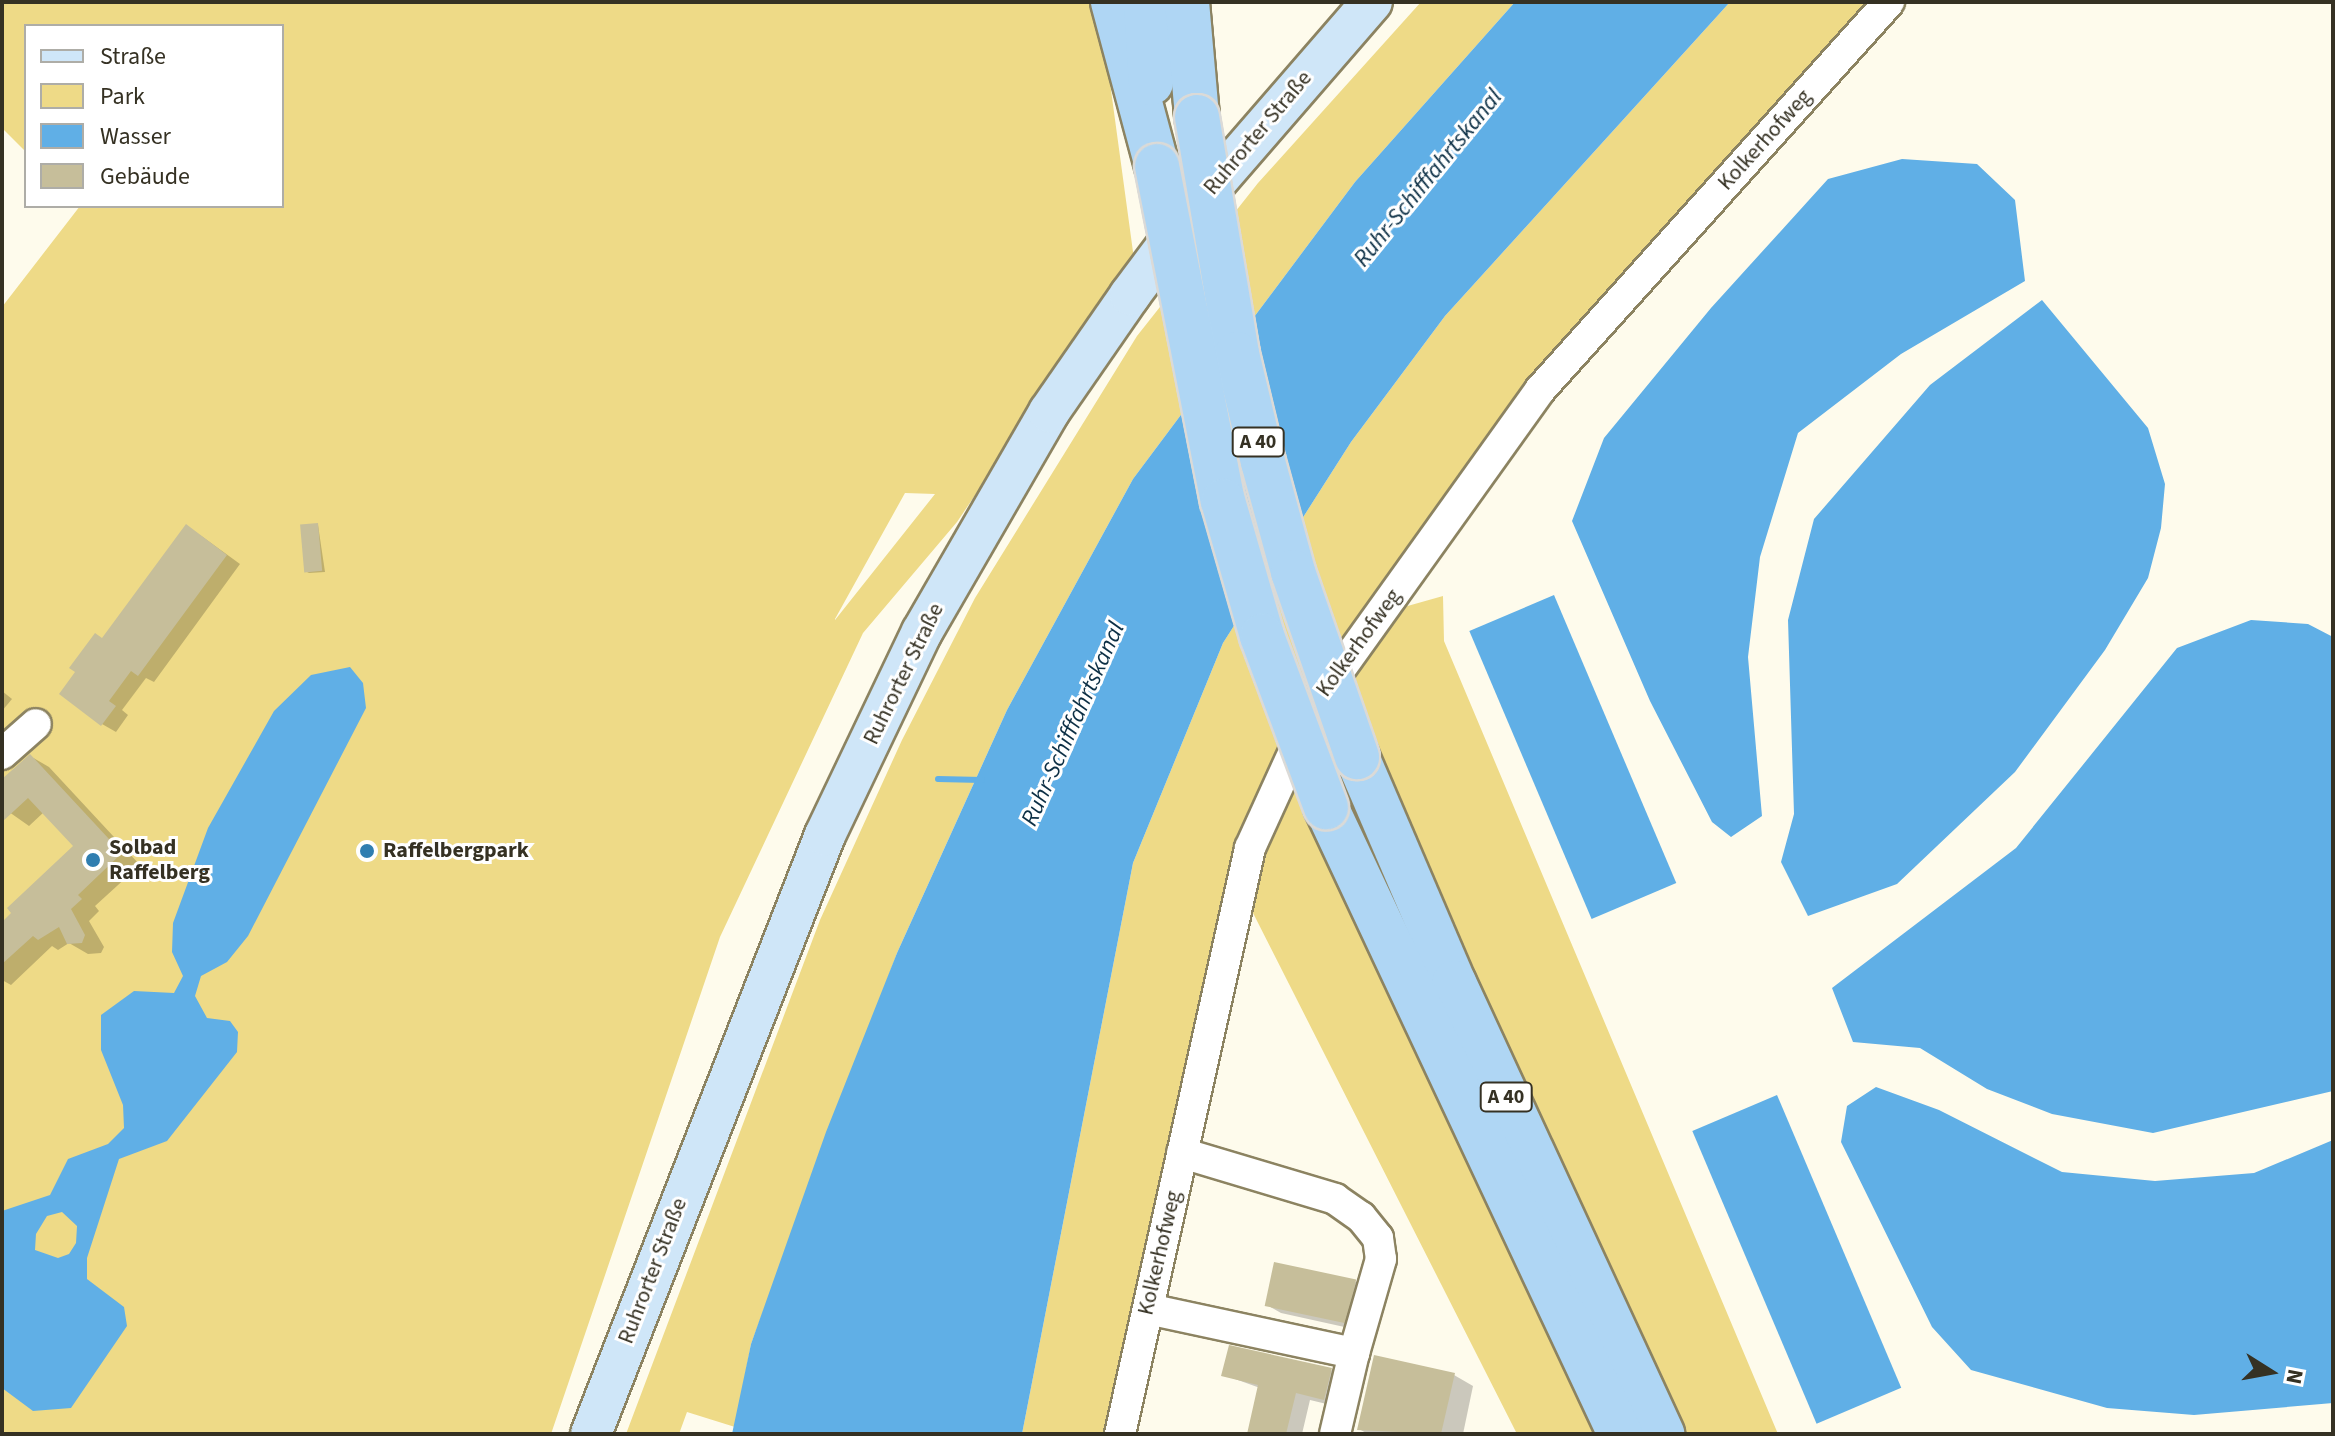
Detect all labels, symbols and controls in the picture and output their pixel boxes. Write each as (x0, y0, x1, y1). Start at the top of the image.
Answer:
legend (24, 24, 284, 208)
text: Straße (100, 39, 166, 74)
street label: Ruhrorter Straße (1198, 66, 1318, 200)
text: Park (100, 79, 145, 114)
water label: Ruhr-Schifffahrtskanal (1348, 83, 1508, 273)
street label: Kolkerhofweg (1713, 84, 1817, 196)
text: Wasser (100, 119, 171, 154)
text: Gebäude (100, 159, 190, 194)
road number: A 40 (1230, 426, 1286, 458)
street label: Kolkerhofweg (1311, 584, 1407, 702)
street label: Ruhrorter Straße (858, 599, 950, 749)
water label: Ruhr-Schifffahrtskanal (1015, 618, 1131, 830)
place label: Solbad Raffelberg (109, 834, 210, 886)
place label: Raffelbergpark (383, 838, 529, 864)
marker: Raffelbergpark (358, 842, 376, 860)
marker: Solbad Raffelberg (84, 851, 102, 869)
road number: A 40 (1478, 1081, 1534, 1113)
street label: Kolkerhofweg (1133, 1188, 1187, 1318)
street label: Ruhrorter Straße (613, 1194, 693, 1348)
north arrow (2231, 1332, 2311, 1412)
text: N (2277, 1366, 2312, 1387)

